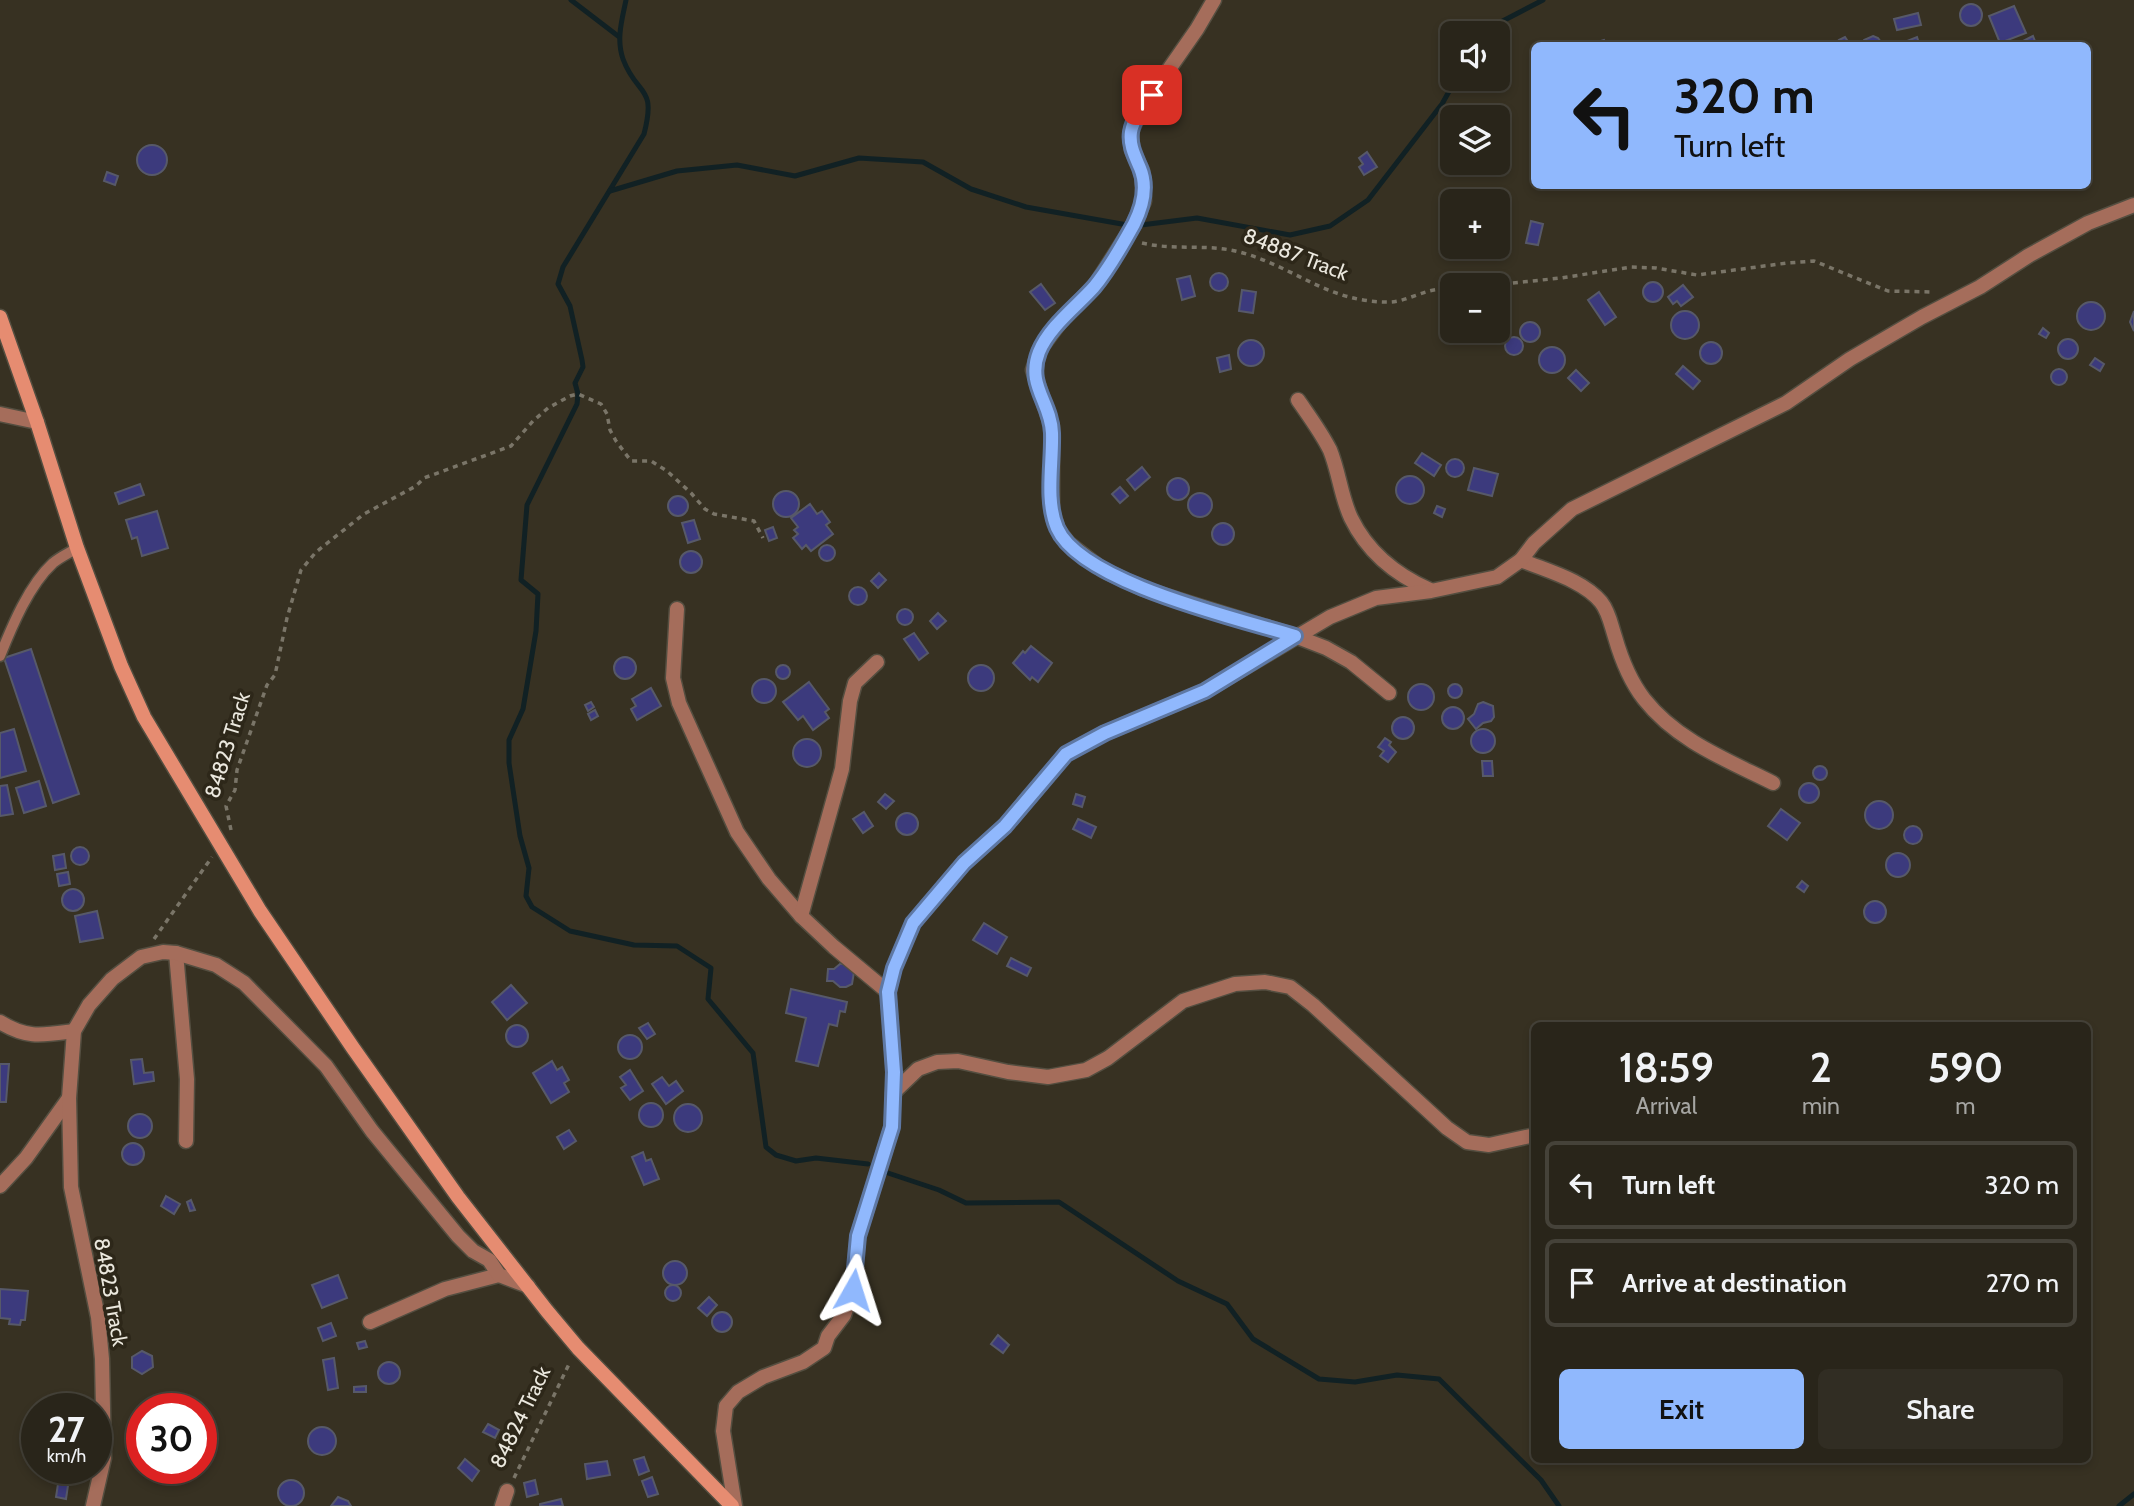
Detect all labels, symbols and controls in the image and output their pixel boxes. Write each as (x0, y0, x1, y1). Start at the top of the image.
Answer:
map controls (1440, 21, 1510, 343)
button: sound (1440, 21, 1510, 91)
pin (1122, 65, 1182, 125)
text: 320 m (1674, 66, 1815, 125)
icon: left (1559, 70, 1650, 161)
icon: arrive (1133, 76, 1171, 114)
button: layers (1440, 105, 1510, 175)
text: Turn left (1674, 126, 1785, 165)
button: + (1440, 189, 1510, 259)
street label: 84887 Track (1240, 223, 1353, 286)
button: − (1440, 273, 1510, 343)
street label: 84823 Track (199, 688, 255, 801)
text: 18:59 (1619, 1041, 1714, 1093)
text: 2 (1810, 1041, 1832, 1093)
text: 590 (1927, 1041, 2003, 1093)
text: Arrival (1636, 1092, 1697, 1120)
text: min (1802, 1092, 1840, 1120)
text: m (1955, 1092, 1975, 1120)
icon: left (1563, 1166, 1601, 1204)
text: Turn left (1622, 1169, 1715, 1201)
text: 320 m (1985, 1169, 2059, 1201)
street label: 84823 Track (89, 1236, 133, 1349)
position arrow (816, 1253, 890, 1327)
icon: arrive (1563, 1264, 1601, 1302)
text: Arrive at destination (1622, 1267, 1847, 1299)
text: 270 m (1986, 1267, 2059, 1299)
street label: 84824 Track (485, 1361, 556, 1472)
button: Exit (1559, 1369, 1804, 1449)
button: Share (1818, 1369, 2063, 1449)
speed limit sign: 30 (126, 1393, 217, 1484)
text: 27 (48, 1408, 85, 1451)
text: km/h (47, 1445, 86, 1467)

